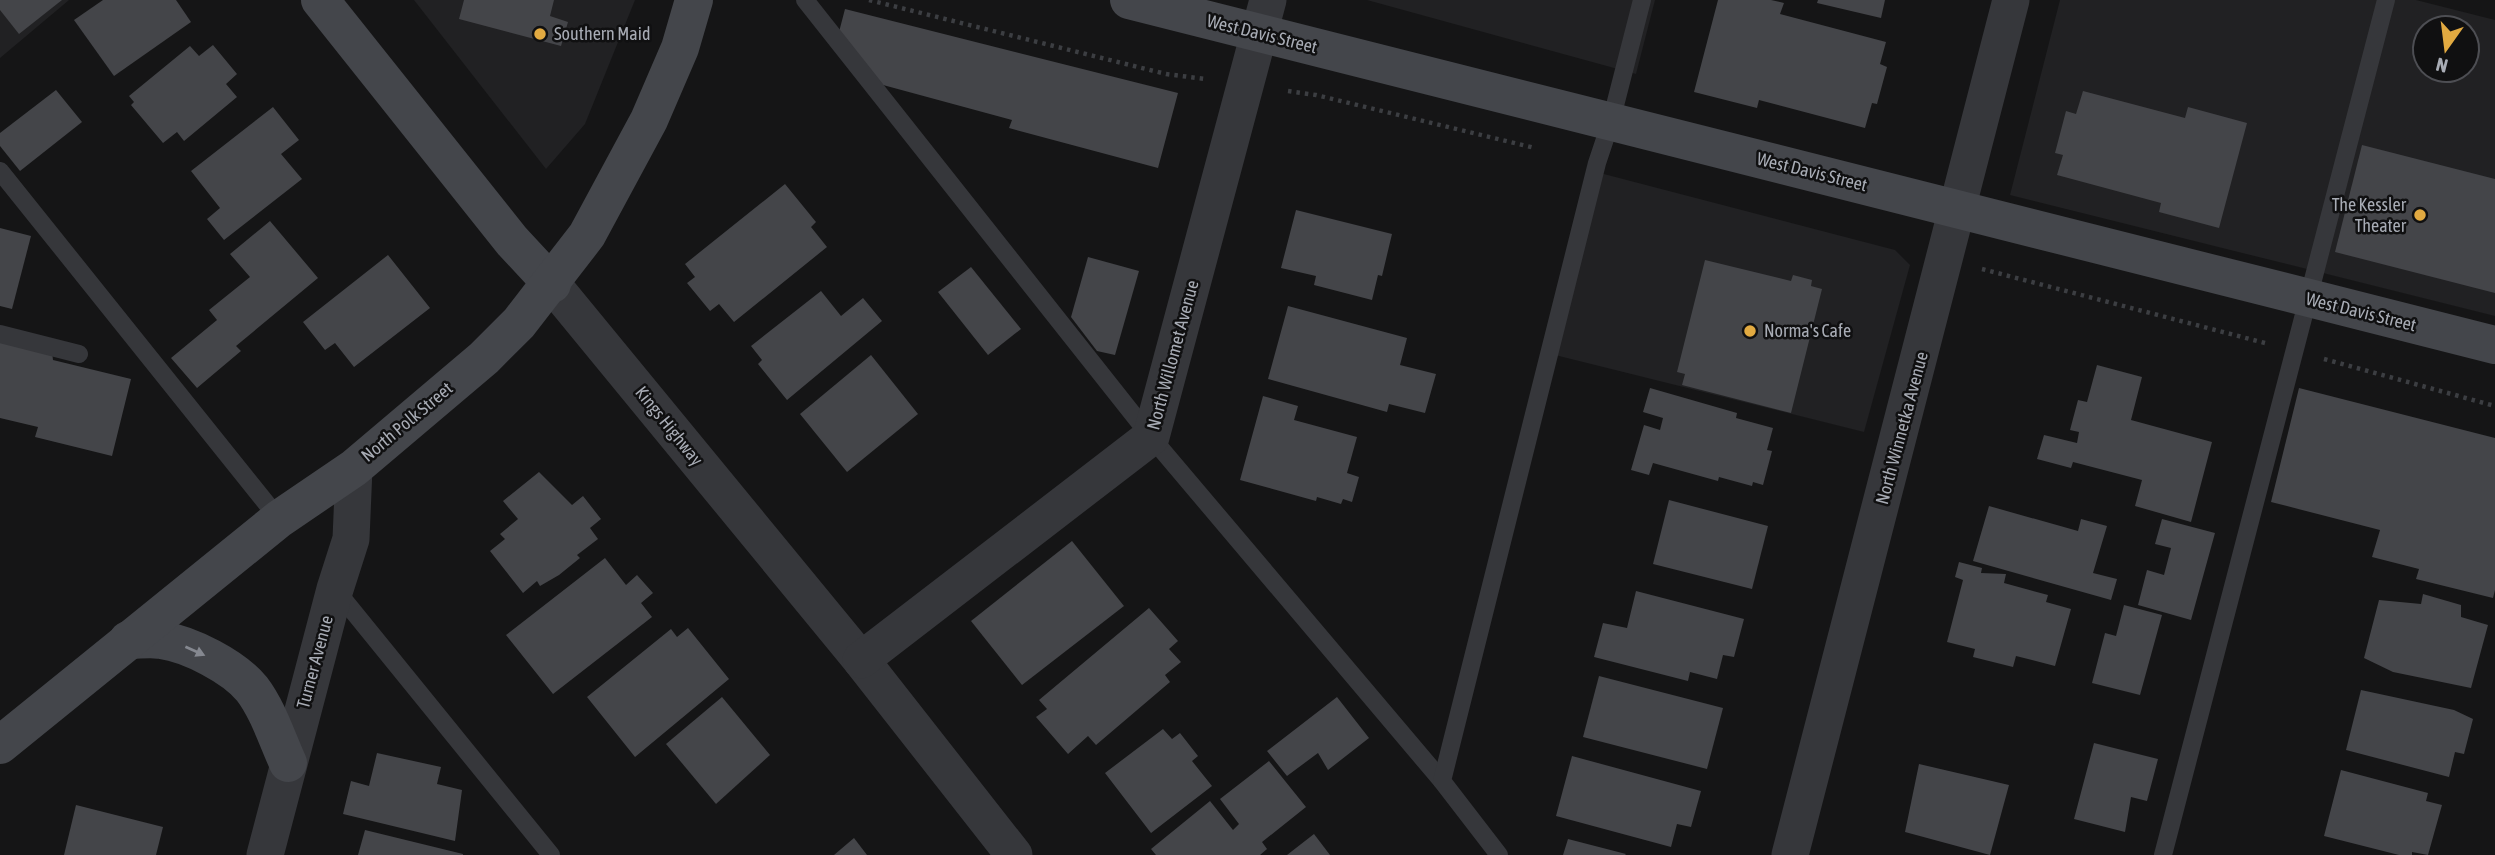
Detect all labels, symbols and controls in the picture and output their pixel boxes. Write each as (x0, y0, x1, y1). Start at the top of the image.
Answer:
street label: West Davis Street (1205, 10, 1319, 57)
north arrow (2411, 14, 2481, 84)
place label: Southern Maid (554, 23, 650, 44)
marker: Southern Maid (532, 26, 548, 42)
text: N (2434, 53, 2450, 78)
street label: West Davis Street (1755, 148, 1869, 195)
place label: The Kessler Theater (2332, 194, 2407, 236)
marker: The Kessler Theater (2412, 207, 2428, 223)
street label: North Willomet Avenue (1142, 278, 1203, 432)
street label: West Davis Street (2304, 288, 2418, 335)
place label: Norma's Cafe (1764, 320, 1851, 341)
marker: Norma's Cafe (1742, 323, 1758, 339)
street label: North Winnetka Avenue (1871, 349, 1932, 507)
street label: North Polk Street (357, 377, 456, 466)
street label: Kings Highway (631, 382, 708, 469)
street label: Turner Avenue (292, 613, 337, 711)
one-way arrow (184, 646, 205, 657)

